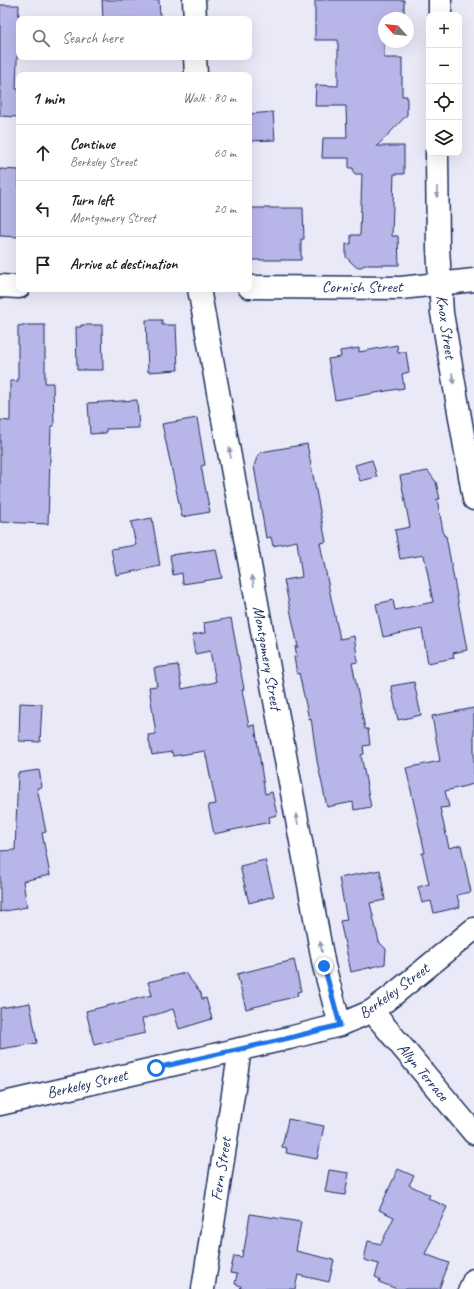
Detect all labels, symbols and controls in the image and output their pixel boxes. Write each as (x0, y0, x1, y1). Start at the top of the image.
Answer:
north arrow (378, 12, 414, 48)
map controls (426, 12, 462, 156)
button: + (426, 12, 462, 48)
search box (16, 16, 252, 60)
icon: search (30, 27, 52, 49)
text: Search here (62, 29, 123, 48)
button: − (426, 48, 462, 84)
button: locate (426, 84, 462, 120)
text: 1 min (32, 88, 65, 109)
text: Walk · 80 m (183, 90, 236, 106)
button: layers (426, 120, 462, 156)
text: Continue (70, 135, 115, 154)
icon: ahead (32, 142, 54, 164)
text: 60 m (214, 145, 236, 161)
text: Berkeley Street (70, 154, 137, 170)
one-way arrow (434, 186, 440, 199)
text: Turn left (70, 191, 113, 210)
icon: left (32, 198, 54, 220)
text: 20 m (214, 201, 236, 217)
text: Montgomery Street (70, 210, 155, 226)
icon: arrive (32, 254, 54, 276)
text: Arrive at destination (70, 255, 177, 274)
street label: Cornish Street (322, 277, 404, 297)
street label: Knox Street (432, 294, 461, 362)
one-way arrow (451, 372, 457, 385)
one-way arrow (226, 447, 232, 459)
one-way arrow (250, 575, 256, 587)
street label: Montgomery Street (248, 605, 286, 714)
one-way arrow (294, 813, 300, 825)
one-way arrow (317, 941, 323, 953)
route end (315, 957, 333, 975)
street label: Berkeley Street (355, 958, 434, 1023)
street label: Allyn Terrace (393, 1039, 454, 1107)
route start (147, 1059, 165, 1077)
street label: Berkeley Street (45, 1065, 131, 1103)
street label: Fern Street (206, 1134, 236, 1202)

